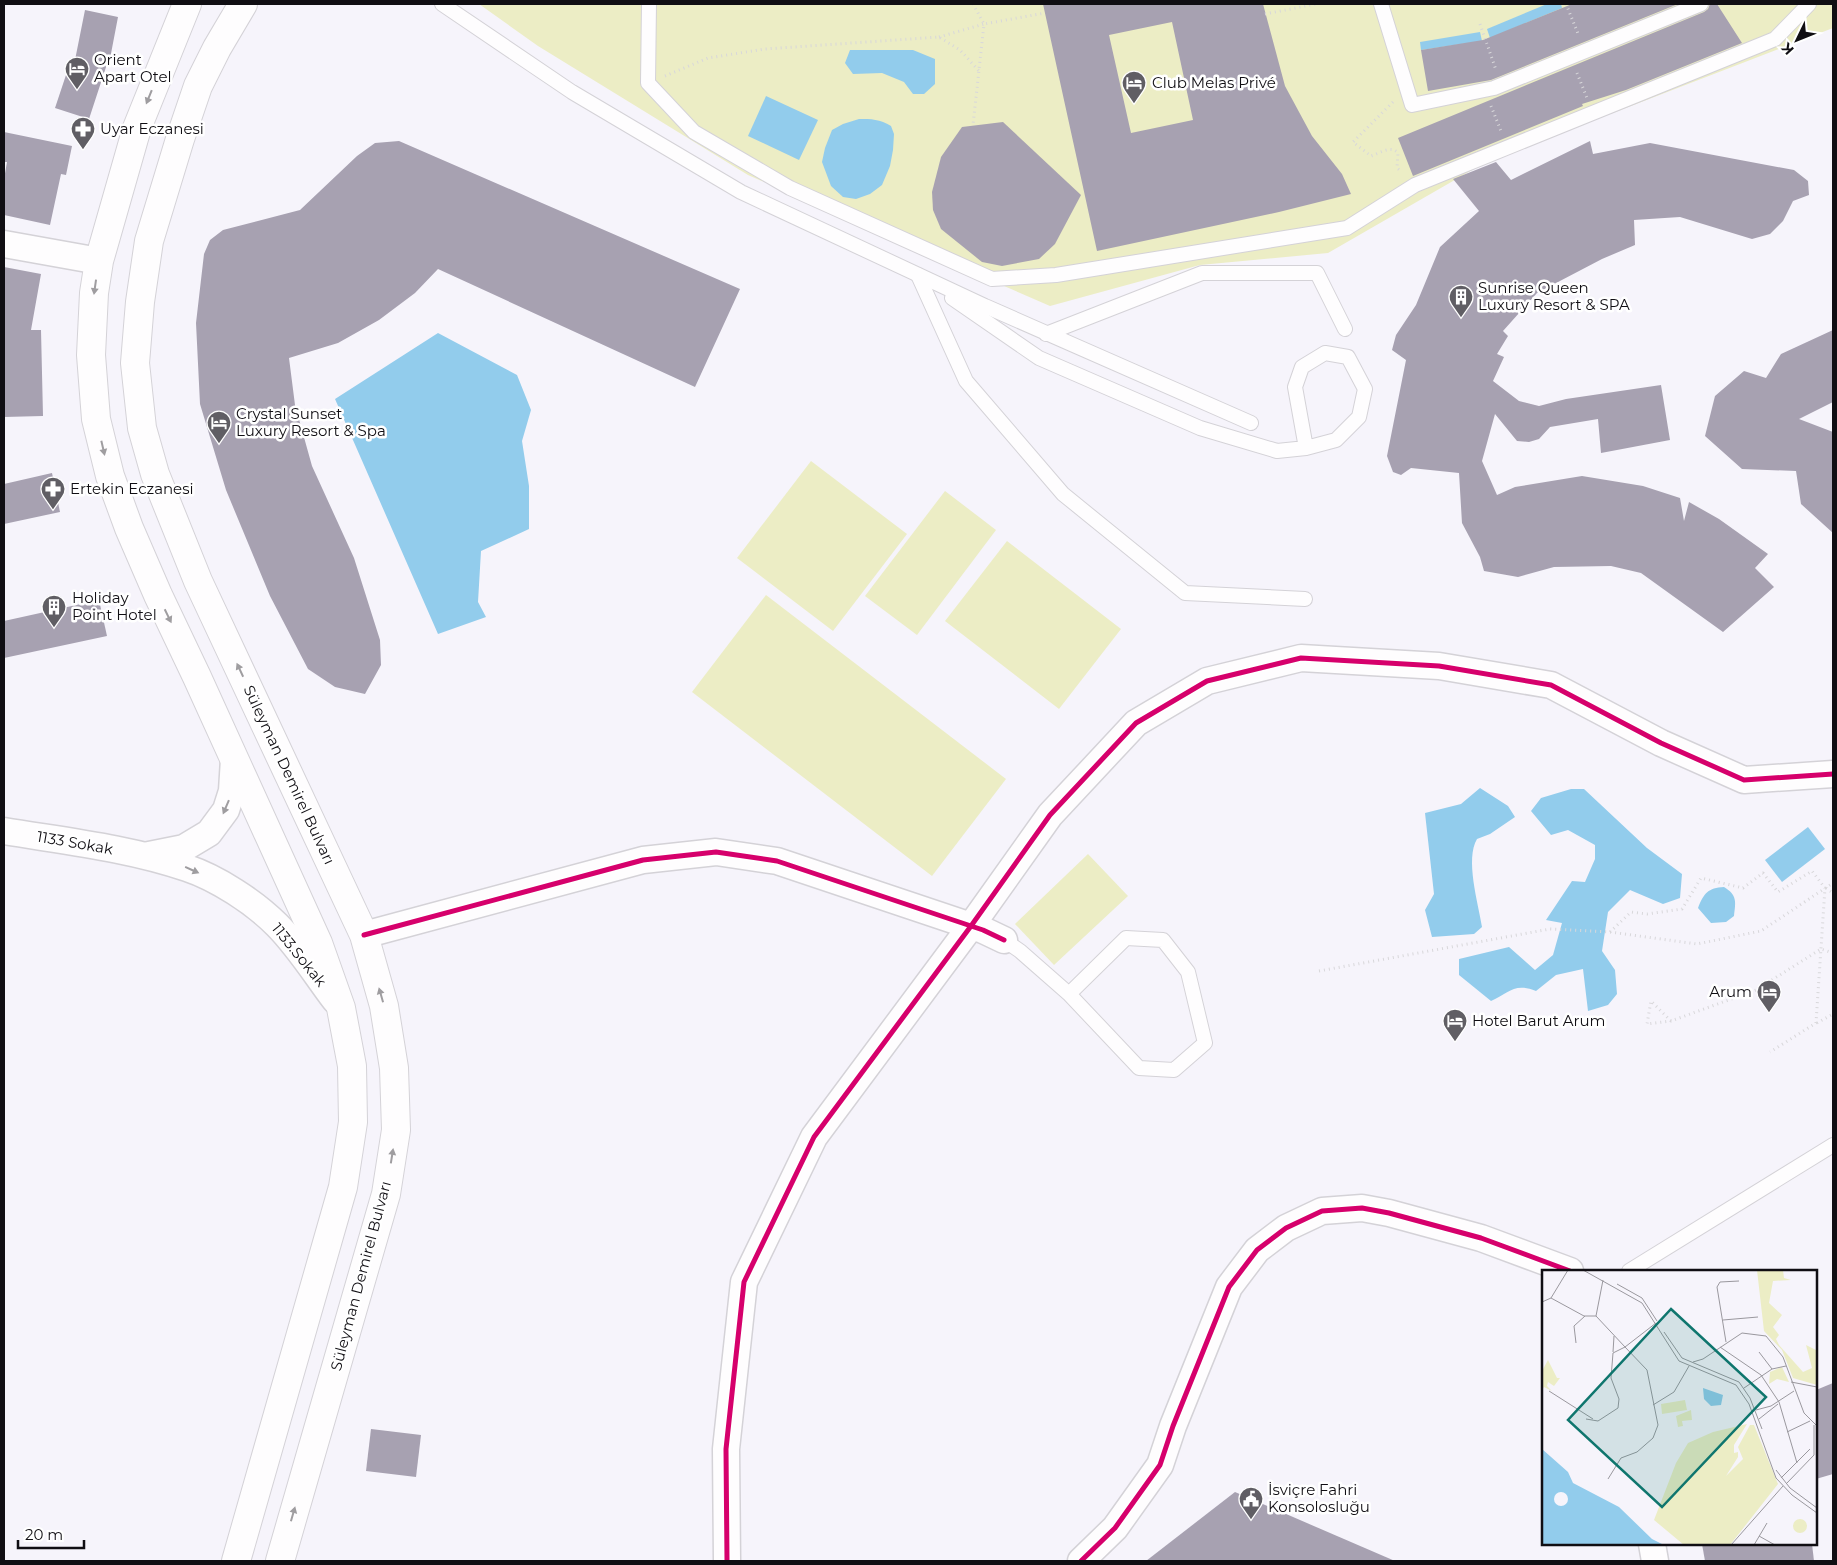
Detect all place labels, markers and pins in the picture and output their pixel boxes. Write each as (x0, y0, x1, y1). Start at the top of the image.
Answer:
place label: Orient Apart Otel (94, 50, 172, 86)
hotel icon: Orient Apart Otel (64, 56, 90, 90)
hotel icon: Club Melas Privé (1121, 70, 1147, 104)
place label: Club Melas Privé (1152, 73, 1276, 92)
pharmacy icon: Uyar Eczanesi (70, 116, 96, 150)
place label: Uyar Eczanesi (100, 119, 204, 138)
place label: Sunrise Queen Luxury Resort & SPA (1478, 278, 1630, 314)
building icon: Sunrise Queen Luxury Resort & SPA (1448, 284, 1474, 318)
place label: Crystal Sunset Luxury Resort & Spa (236, 404, 386, 440)
hotel icon: Crystal Sunset Luxury Resort & Spa (206, 410, 232, 444)
pharmacy icon: Ertekin Eczanesi (40, 476, 66, 510)
place label: Ertekin Eczanesi (70, 479, 194, 498)
place label: Holiday Point Hotel (72, 588, 157, 624)
building icon: Holiday Point Hotel (41, 594, 67, 628)
hotel icon: Arum (1756, 979, 1782, 1013)
place label: Arum (1709, 982, 1752, 1001)
hotel icon: Hotel Barut Arum (1442, 1008, 1468, 1042)
place label: Hotel Barut Arum (1472, 1011, 1605, 1030)
place label: İsviçre Fahri Konsolosluğu (1268, 1480, 1370, 1516)
public building icon: İsviçre Fahri Konsolosluğu (1238, 1486, 1264, 1520)

